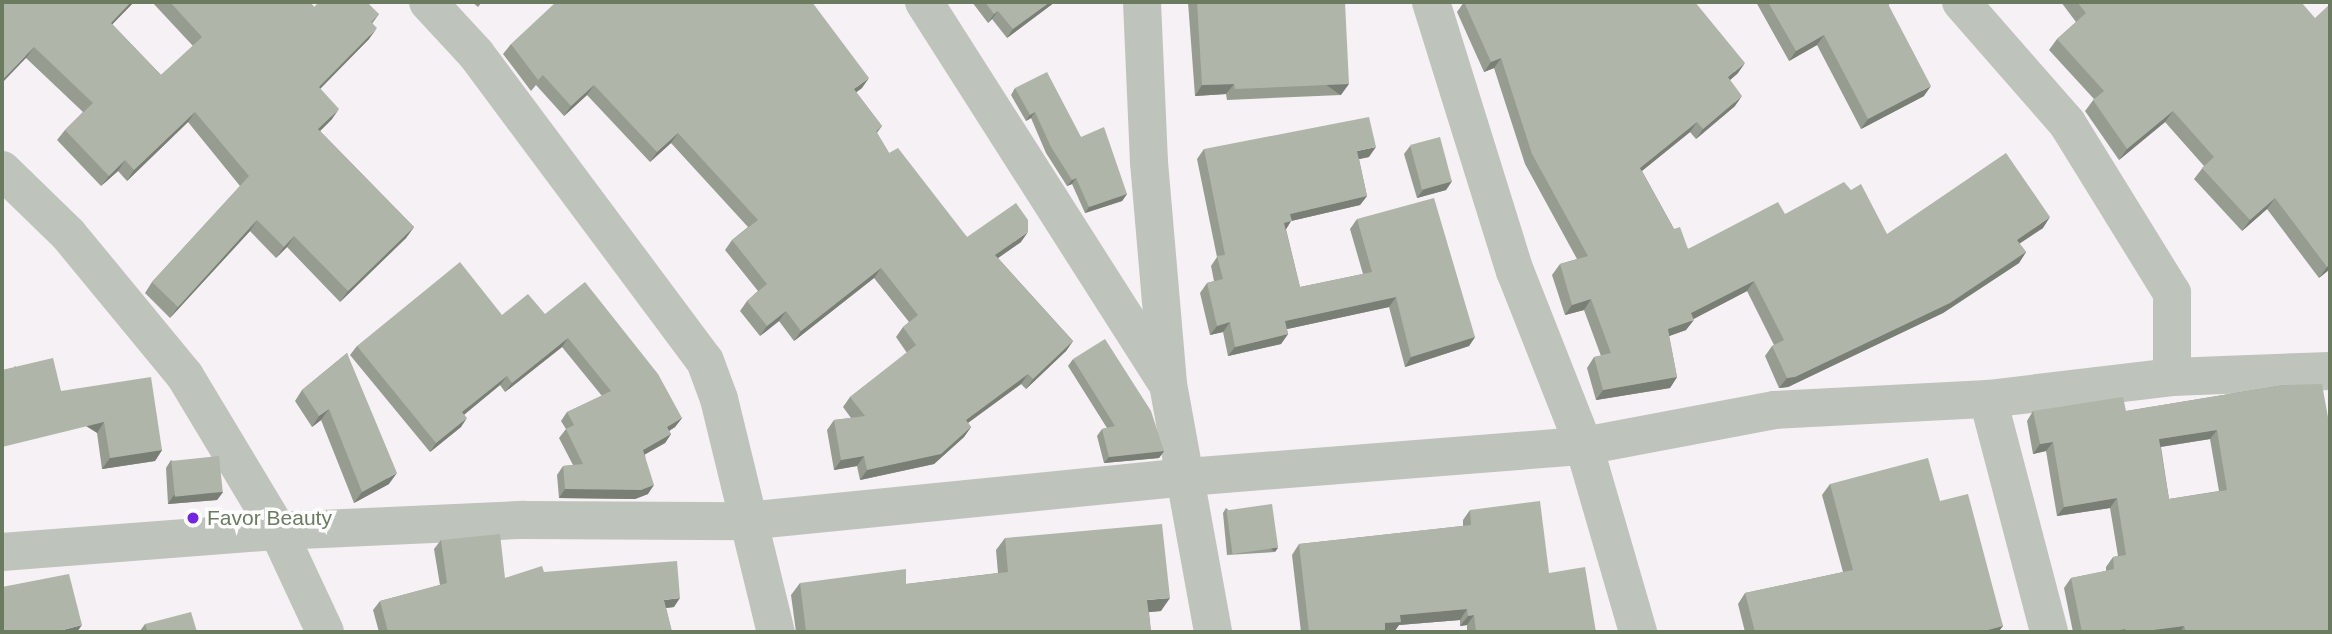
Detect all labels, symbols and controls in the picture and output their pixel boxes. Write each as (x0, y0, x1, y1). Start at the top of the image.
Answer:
place label: Favor Beauty (207, 505, 332, 531)
marker: Favor Beauty (185, 510, 201, 526)

